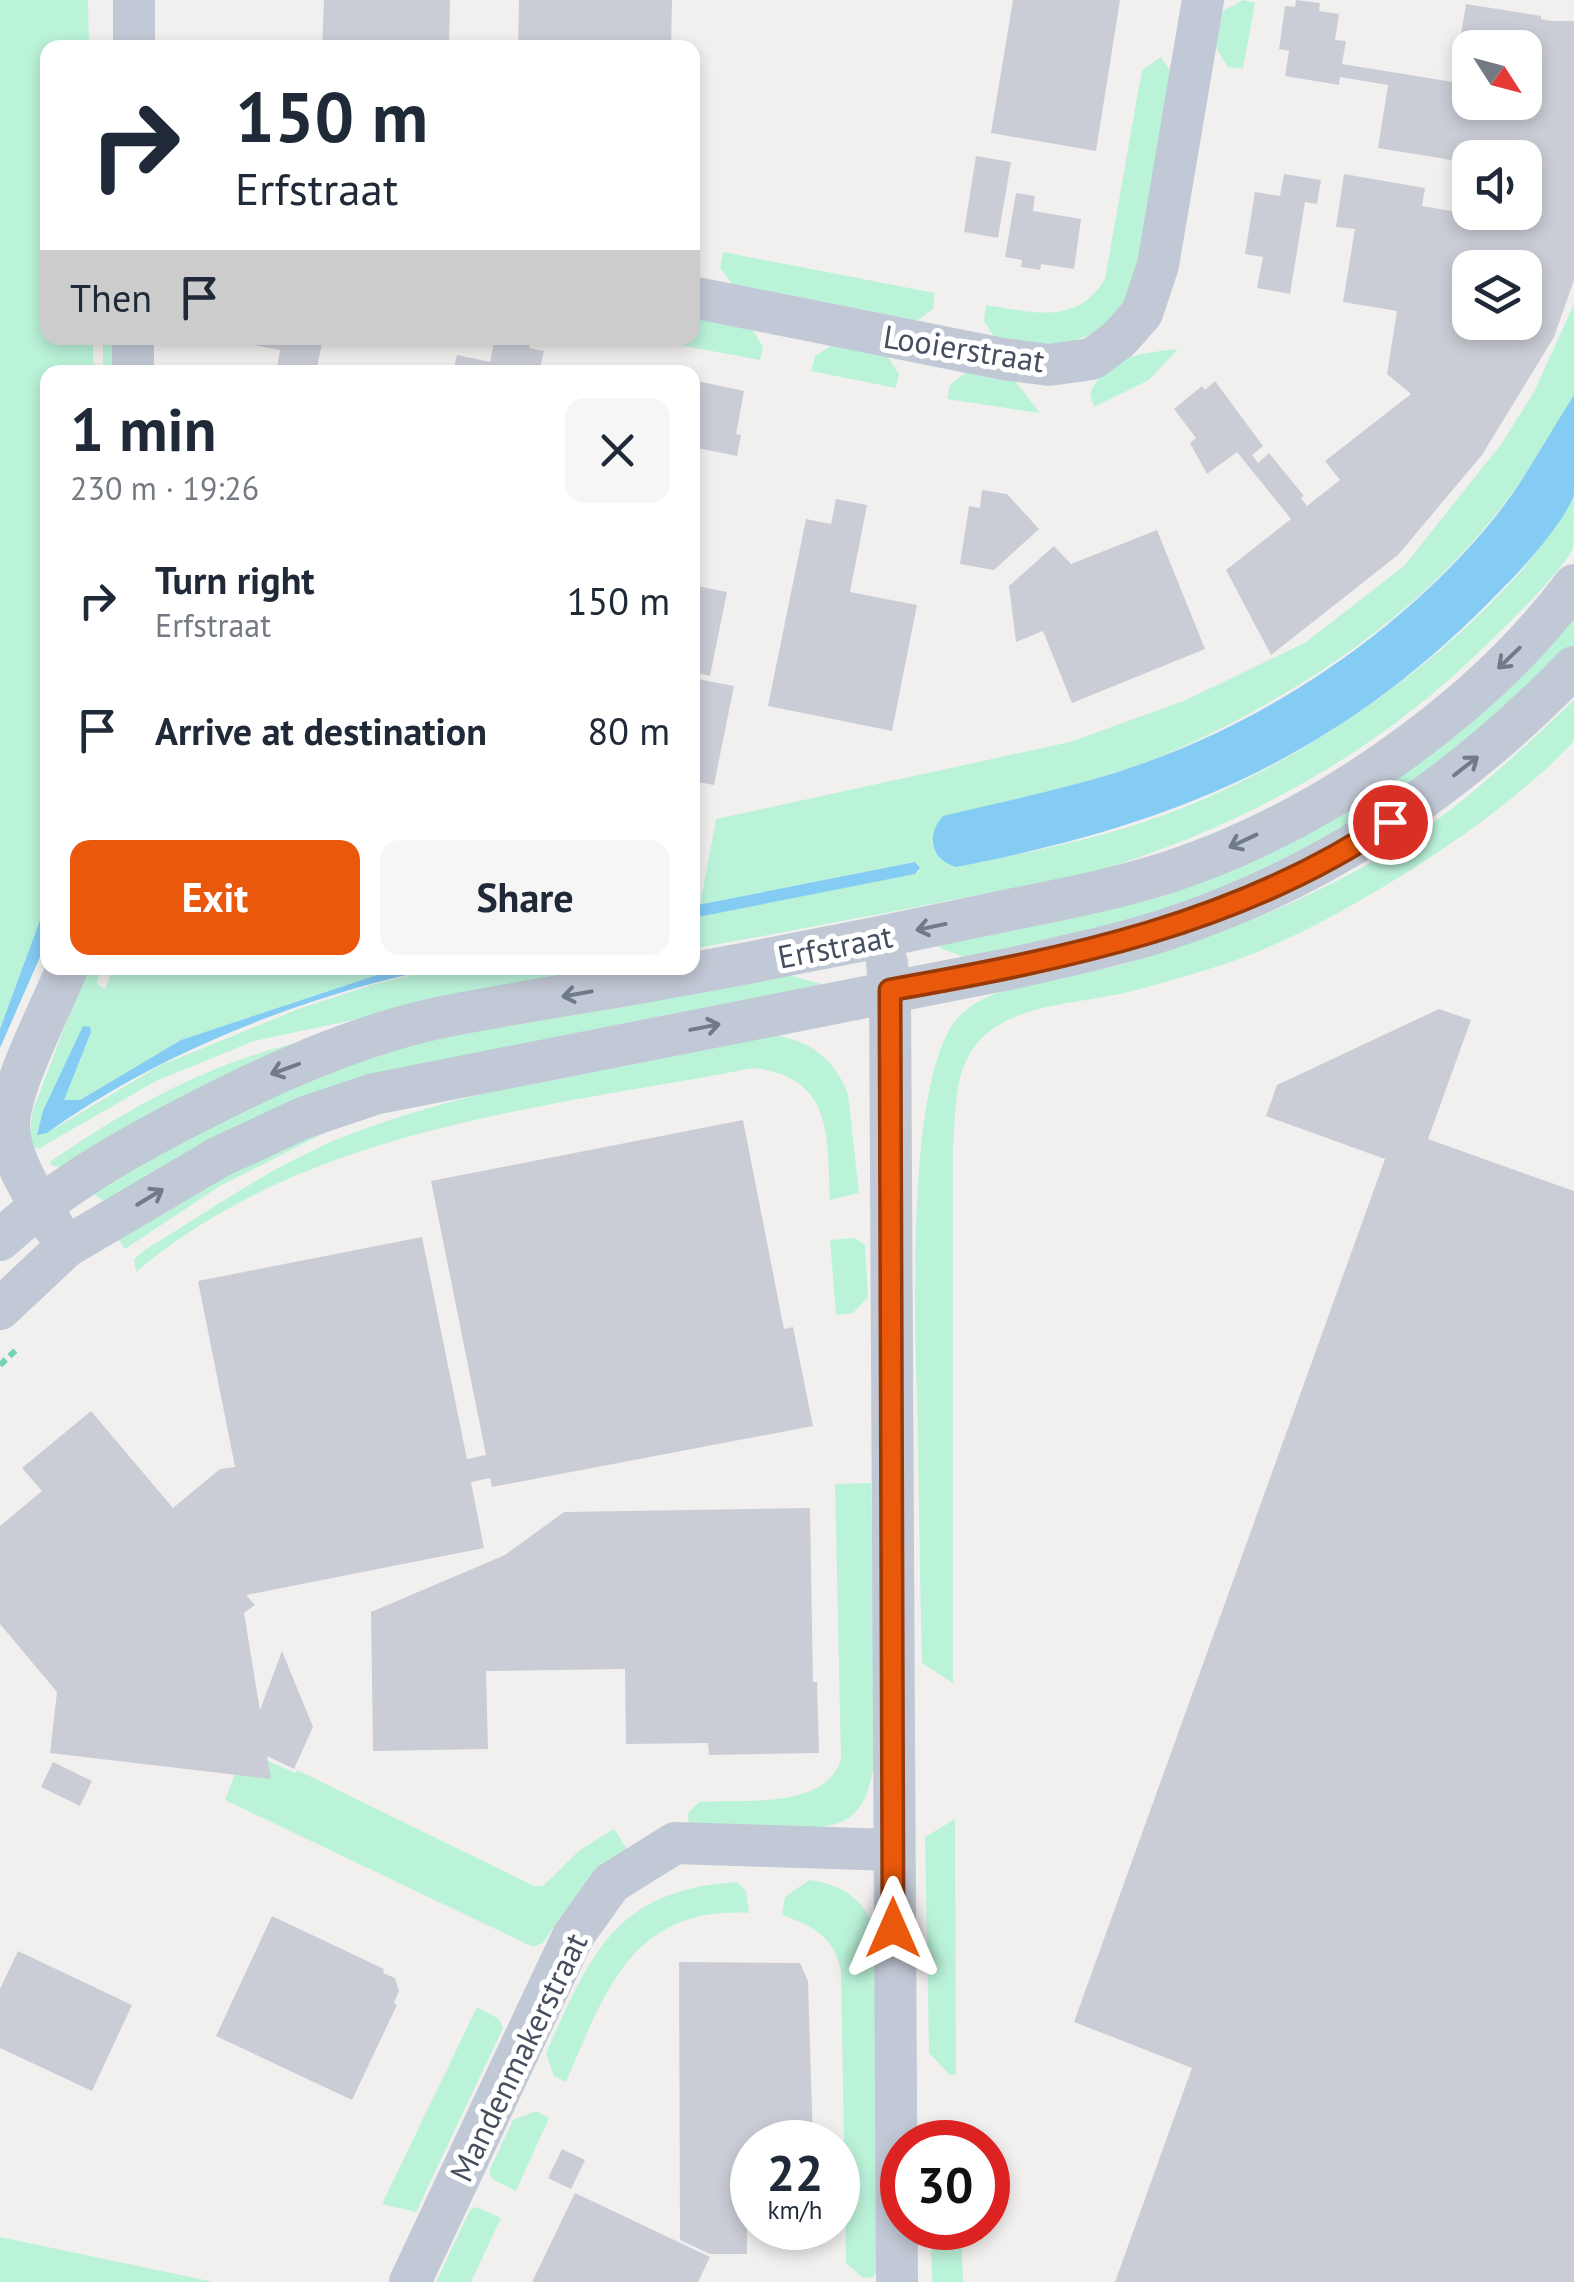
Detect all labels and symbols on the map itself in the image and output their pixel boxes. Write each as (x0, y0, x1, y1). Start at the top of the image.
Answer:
north arrow (1452, 30, 1542, 120)
street label: Looierstraat (880, 315, 1048, 381)
one-way arrow (1498, 645, 1522, 669)
one-way arrow (1453, 755, 1479, 777)
pin (1348, 780, 1433, 865)
one-way arrow (1229, 833, 1259, 852)
street label: Erfstraat (774, 914, 896, 978)
one-way arrow (916, 918, 948, 937)
one-way arrow (561, 985, 594, 1004)
one-way arrow (689, 1016, 721, 1035)
one-way arrow (270, 1061, 301, 1079)
one-way arrow (135, 1187, 164, 1207)
position arrow (841, 1876, 945, 1980)
street label: Mandenmakerstraat (440, 1926, 596, 2188)
speed limit sign: 30 (880, 2120, 1010, 2250)

